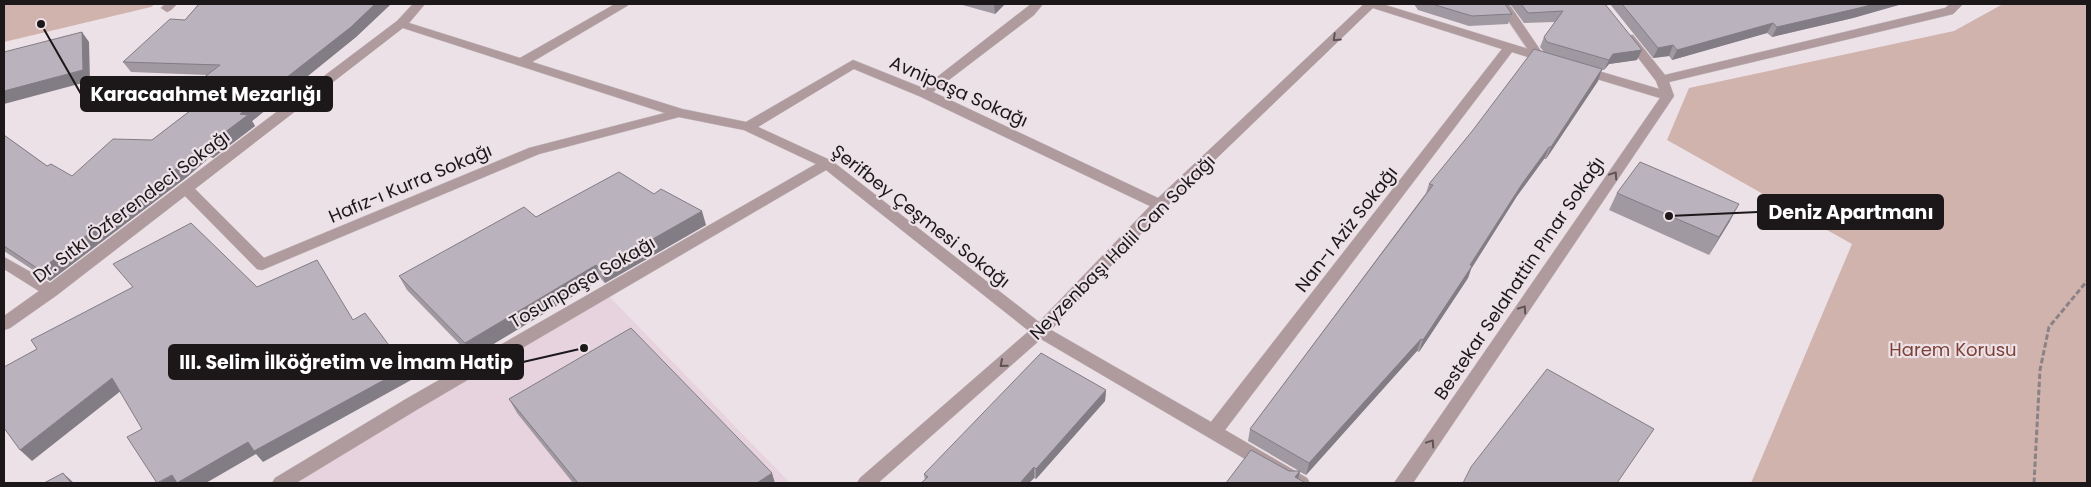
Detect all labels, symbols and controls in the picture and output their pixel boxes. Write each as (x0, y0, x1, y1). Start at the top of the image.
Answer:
one-way arrow (1332, 32, 1341, 41)
street label: Avnipaşa Sokağı (886, 49, 1032, 133)
callout: Karacaahmet Mezarlığı (81, 77, 332, 111)
text: Karacaahmet Mezarlığı (90, 81, 322, 108)
street label: Dr. Sıtkı Özferendeci Sokağı (27, 124, 235, 288)
street label: Hafız-ı Kurra Sokağı (325, 137, 495, 229)
street label: Şerifbey Çeşmesi Sokağı (827, 138, 1015, 294)
street label: Neyzenbaşı Halil Can Sokağı (1024, 149, 1220, 345)
street label: Bestekar Selahattin Pınar Sokağı (1428, 151, 1610, 405)
street label: Nan-ı Aziz Sokağı (1289, 161, 1403, 297)
one-way arrow (1608, 171, 1617, 181)
callout: Deniz Apartmanı (1758, 195, 1943, 229)
text: Deniz Apartmanı (1769, 199, 1933, 226)
street label: Tosunpaşa Sokağı (505, 230, 659, 334)
one-way arrow (1517, 305, 1526, 315)
park label: Harem Korusu (1889, 337, 2017, 362)
callout: III. Selim İlköğretim ve İmam Hatip (169, 345, 523, 379)
text: III. Selim İlköğretim ve İmam Hatip (179, 349, 513, 376)
one-way arrow (1000, 358, 1009, 367)
one-way arrow (1425, 439, 1434, 449)

